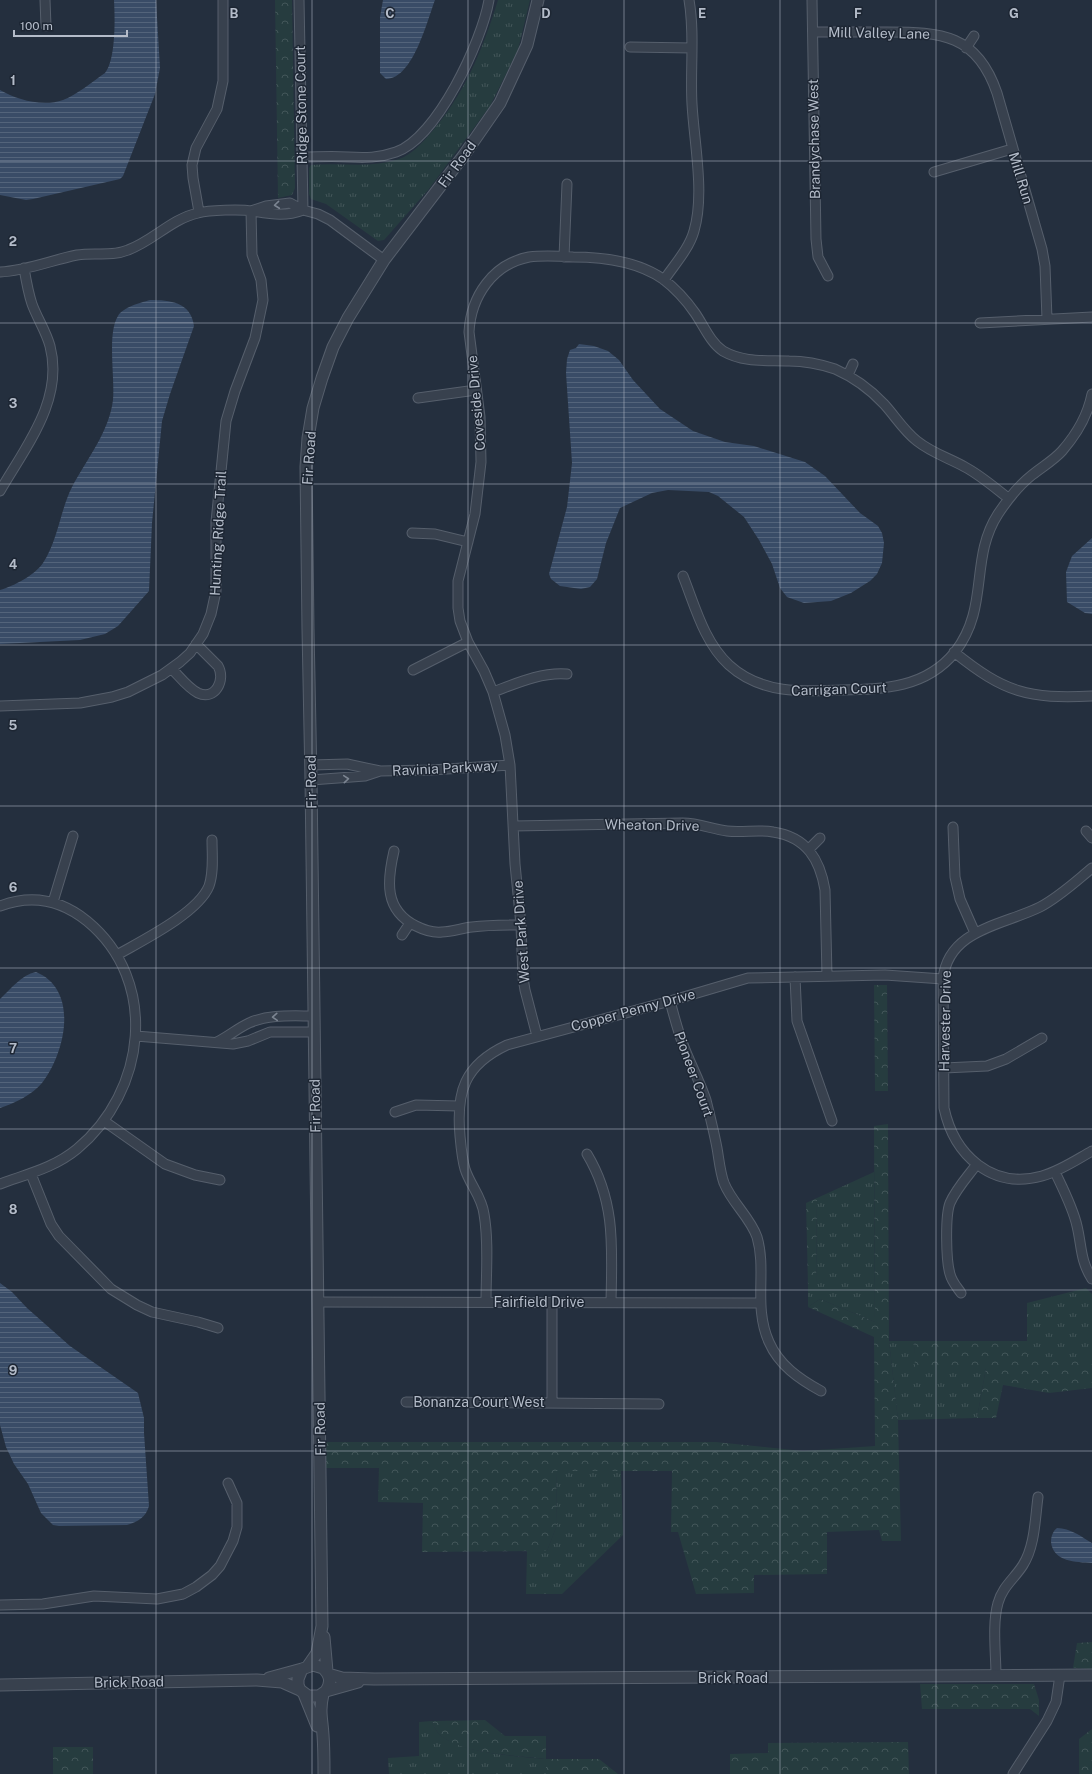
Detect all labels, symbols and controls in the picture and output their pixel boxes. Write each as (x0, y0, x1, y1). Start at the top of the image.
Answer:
text: B (230, 6, 239, 21)
text: C (385, 6, 395, 21)
text: D (541, 6, 551, 21)
text: E (698, 6, 706, 21)
text: F (854, 6, 862, 21)
text: G (1009, 6, 1019, 21)
scale bar (14, 12, 127, 38)
text: 100 m (20, 19, 53, 33)
street label: Mill Valley Lane (828, 24, 930, 42)
street label: Ridge Stone Court (292, 45, 310, 165)
text: 1 (10, 73, 16, 88)
street label: Brandychase West (805, 79, 823, 199)
street label: Fir Road (435, 137, 479, 191)
street label: Mill Run (1006, 150, 1036, 206)
one-way arrow (274, 200, 280, 209)
text: 2 (9, 234, 17, 249)
street label: Coveside Drive (464, 354, 488, 451)
text: 3 (9, 396, 18, 411)
street label: Fir Road (299, 431, 319, 485)
street label: Hunting Ridge Trail (207, 470, 229, 596)
text: 4 (9, 557, 18, 572)
street label: Carrigan Court (791, 679, 887, 699)
text: 5 (9, 718, 18, 733)
street label: Fir Road (303, 755, 319, 809)
street label: Ravinia Parkway (392, 757, 499, 779)
one-way arrow (343, 774, 349, 783)
street label: Wheaton Drive (604, 816, 700, 834)
text: 6 (9, 880, 18, 895)
street label: West Park Drive (509, 880, 533, 984)
street label: Harvester Drive (936, 970, 954, 1072)
street label: Copper Penny Drive (569, 986, 697, 1034)
one-way arrow (272, 1013, 278, 1022)
street label: Pioneer Court (671, 1029, 717, 1119)
text: 7 (9, 1041, 17, 1056)
street label: Fir Road (307, 1079, 323, 1133)
text: 8 (9, 1202, 18, 1217)
street label: Fairfield Drive (494, 1294, 584, 1310)
text: 9 (9, 1363, 17, 1378)
street label: Bonanza Court West (413, 1394, 545, 1410)
street label: Fir Road (312, 1402, 328, 1456)
street label: Brick Road (698, 1670, 768, 1686)
street label: Brick Road (94, 1673, 164, 1691)

